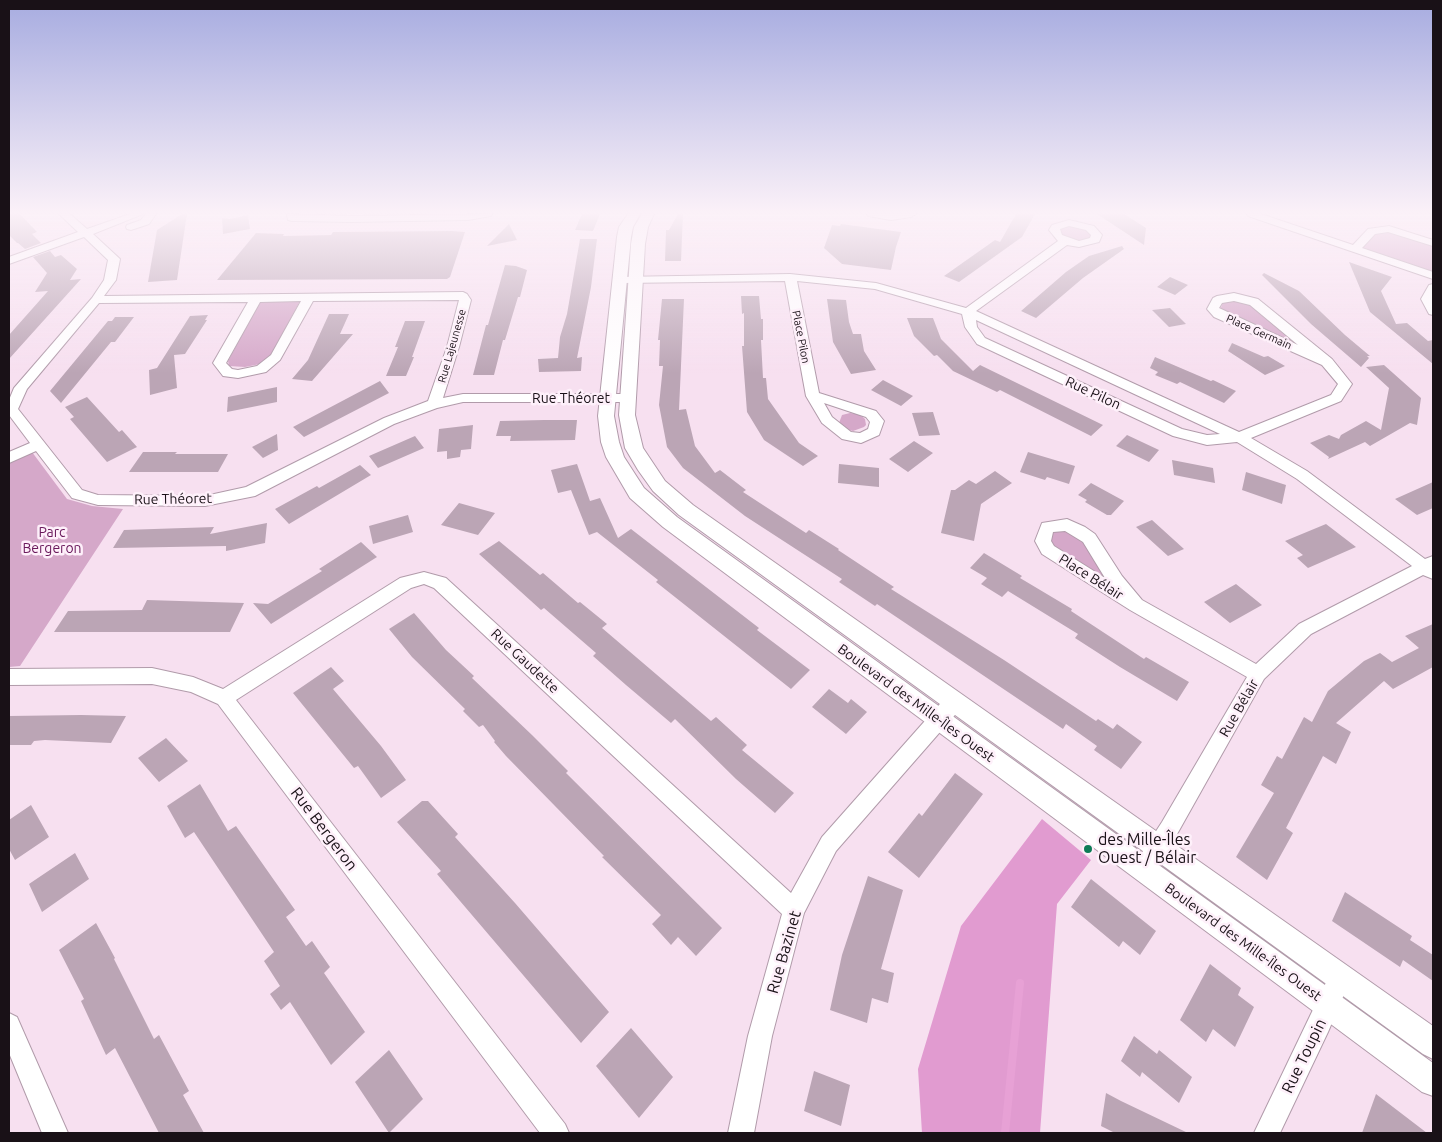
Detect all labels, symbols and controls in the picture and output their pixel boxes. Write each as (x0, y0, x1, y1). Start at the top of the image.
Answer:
street label: Rue Lajeunesse (435, 308, 469, 384)
street label: Place Pilon (789, 309, 813, 365)
street label: Place Germain (1224, 312, 1294, 352)
street label: Rue Pilon (1063, 373, 1123, 413)
street label: Rue Théoret (532, 390, 610, 406)
street label: Rue Théoret (134, 490, 212, 508)
park label: Parc Bergeron (22, 524, 82, 556)
street label: Place Bélair (1056, 551, 1126, 603)
street label: Rue Gaudette (488, 625, 562, 697)
street label: Boulevard des Mille-Îles Ouest (834, 641, 998, 765)
street label: Rue Bélair (1216, 676, 1262, 740)
street label: Rue Bergeron (286, 784, 362, 874)
place label: des Mille-Îles Ouest / Bélair (1098, 830, 1196, 868)
marker: des Mille-Îles Ouest / Bélair (1082, 843, 1094, 855)
street label: Boulevard des Mille-Îles Ouest (1161, 880, 1325, 1004)
street label: Rue Bazinet (763, 908, 805, 996)
street label: Rue Toupin (1278, 1016, 1330, 1096)

